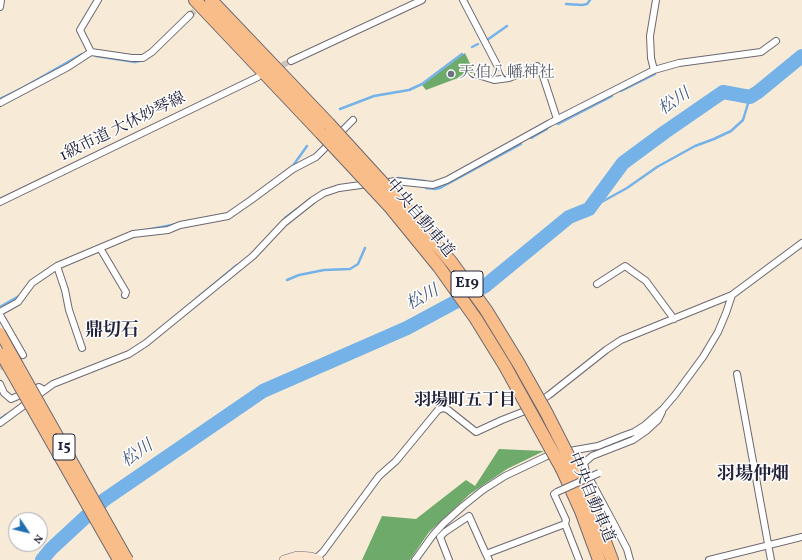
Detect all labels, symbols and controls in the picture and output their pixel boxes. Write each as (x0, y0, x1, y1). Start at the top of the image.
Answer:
place label: 天伯八幡神社 (459, 64, 555, 84)
marker: 天伯八幡神社 (446, 69, 456, 79)
water label: 松川 (655, 85, 695, 121)
street label: 1級市道 大休妙琴線 (57, 89, 189, 167)
street label: 中央自動車道 (381, 176, 457, 262)
road number: E19 (451, 271, 483, 297)
water label: 松川 (403, 282, 443, 316)
district label: 鼎切石 (85, 321, 139, 343)
district label: 羽場町五丁目 (414, 392, 516, 412)
road number: 15 (53, 434, 75, 460)
water label: 松川 (118, 437, 158, 473)
street label: 中央自動車道 (562, 450, 618, 546)
district label: 羽場仲畑 (717, 465, 789, 487)
north arrow (8, 512, 48, 552)
text: N (29, 531, 46, 546)

